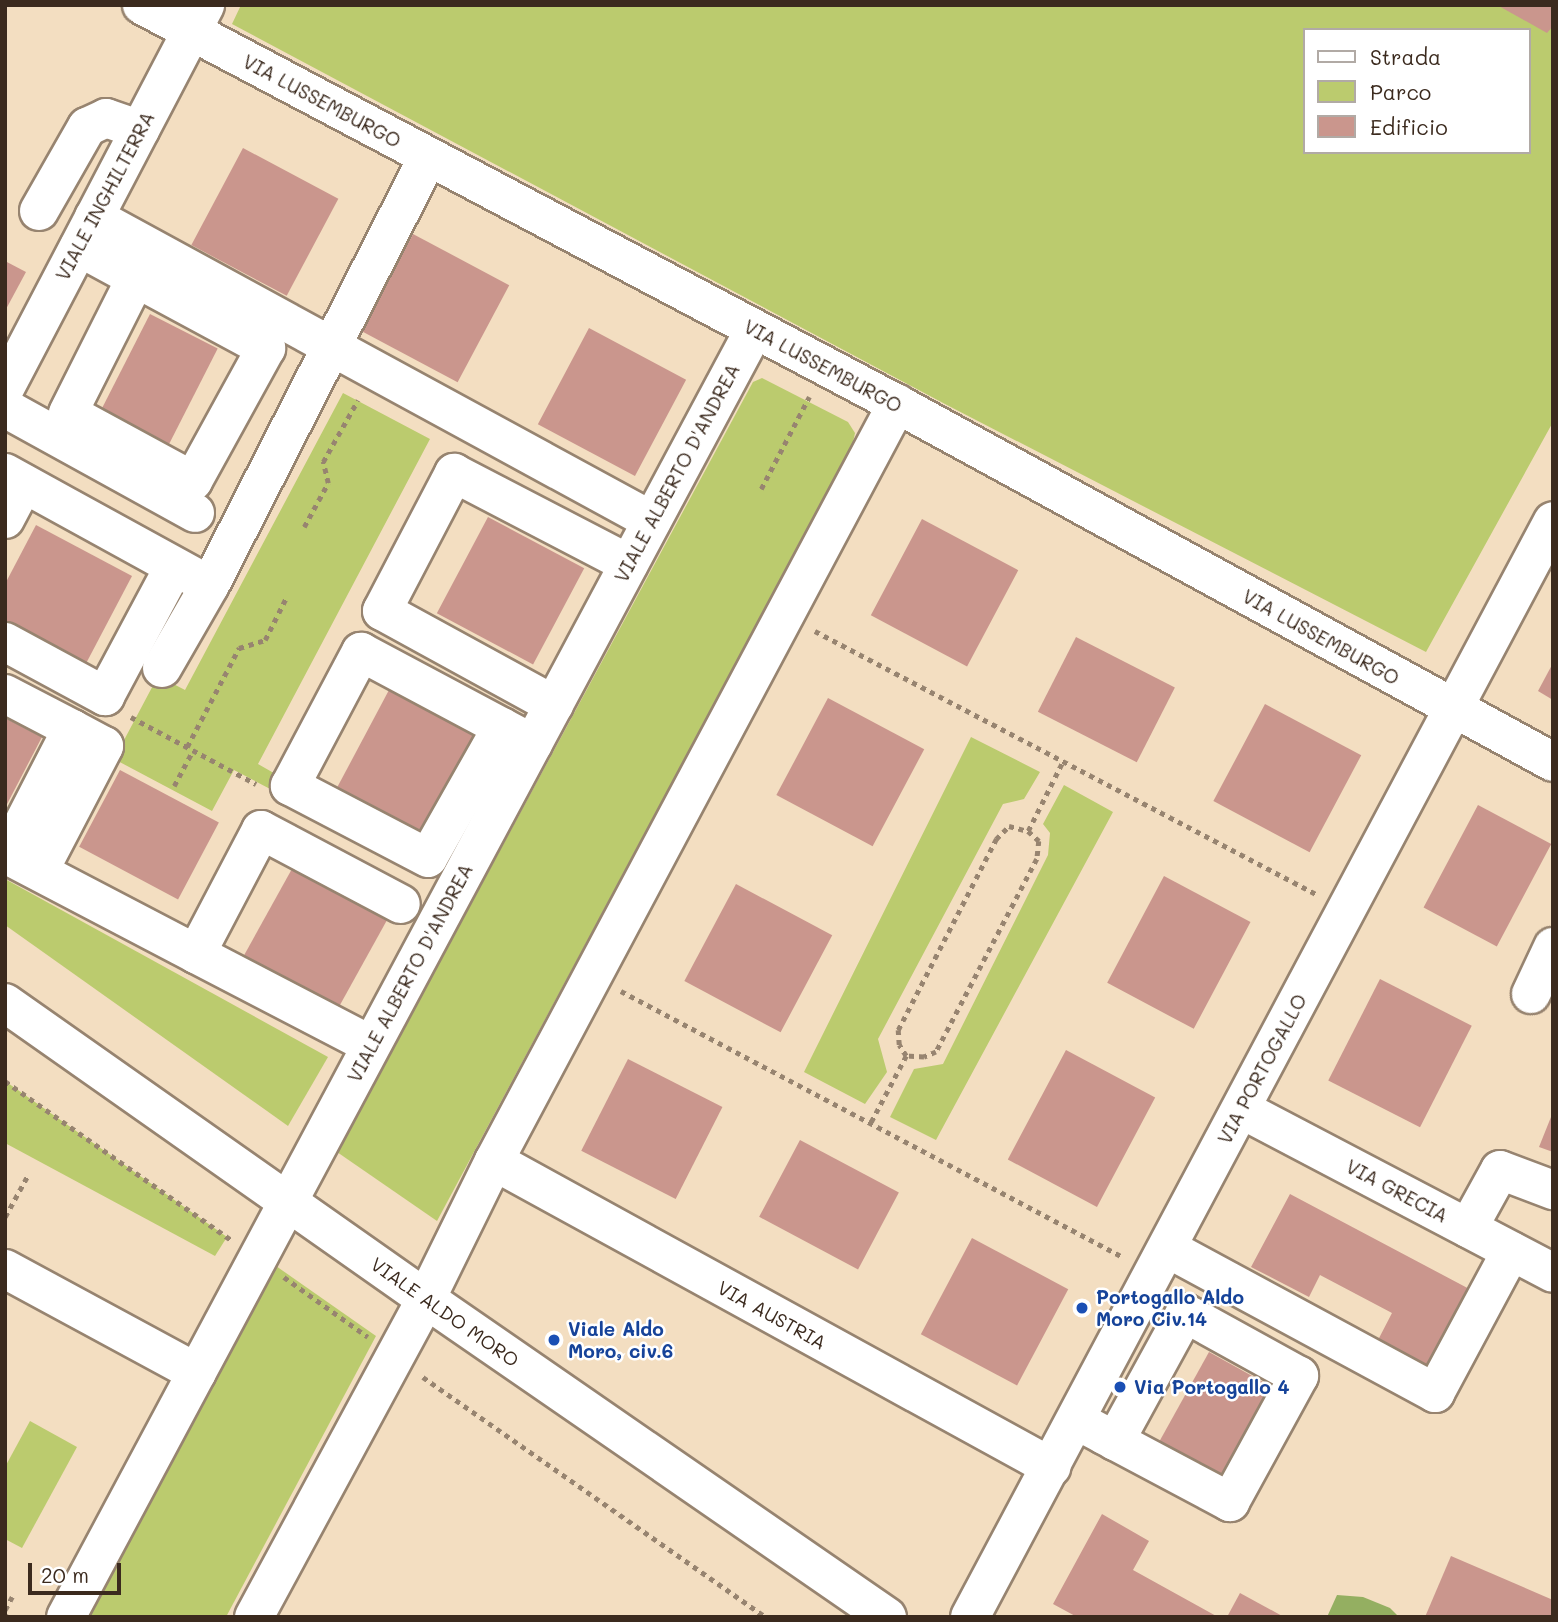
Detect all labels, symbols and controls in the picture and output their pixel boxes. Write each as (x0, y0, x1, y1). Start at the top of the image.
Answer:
legend (1302, 28, 1530, 154)
text: Strada (1370, 43, 1441, 70)
street label: VIA LUSSEMBURGO (239, 50, 405, 152)
text: Parco (1370, 78, 1431, 105)
street label: VIALE INGHILTERRA (51, 108, 159, 284)
text: Edificio (1370, 113, 1448, 140)
street label: VIA LUSSEMBURGO (740, 315, 906, 417)
street label: VIALE ALBERTO D'ANDREA (610, 360, 744, 586)
street label: VIA LUSSEMBURGO (1239, 584, 1403, 690)
street label: VIALE ALBERTO D'ANDREA (343, 860, 477, 1086)
street label: VIA PORTOGALLO (1213, 990, 1311, 1148)
street label: VIA GRECIA (1342, 1155, 1452, 1227)
street label: VIALE ALDO MORO (367, 1252, 523, 1372)
street label: VIA AUSTRIA (714, 1276, 830, 1354)
place label: Portogallo Aldo Moro Civ.14 (1096, 1286, 1244, 1330)
marker: Portogallo Aldo Moro Civ.14 (1074, 1300, 1090, 1316)
place label: Viale Aldo Moro, civ.6 (568, 1318, 673, 1362)
marker: Viale Aldo Moro, civ.6 (546, 1332, 562, 1348)
place label: Via Portogallo 4 (1134, 1376, 1290, 1398)
marker: Via Portogallo 4 (1112, 1379, 1128, 1395)
scale bar (32, 1548, 124, 1592)
text: 20 m (41, 1561, 89, 1588)

